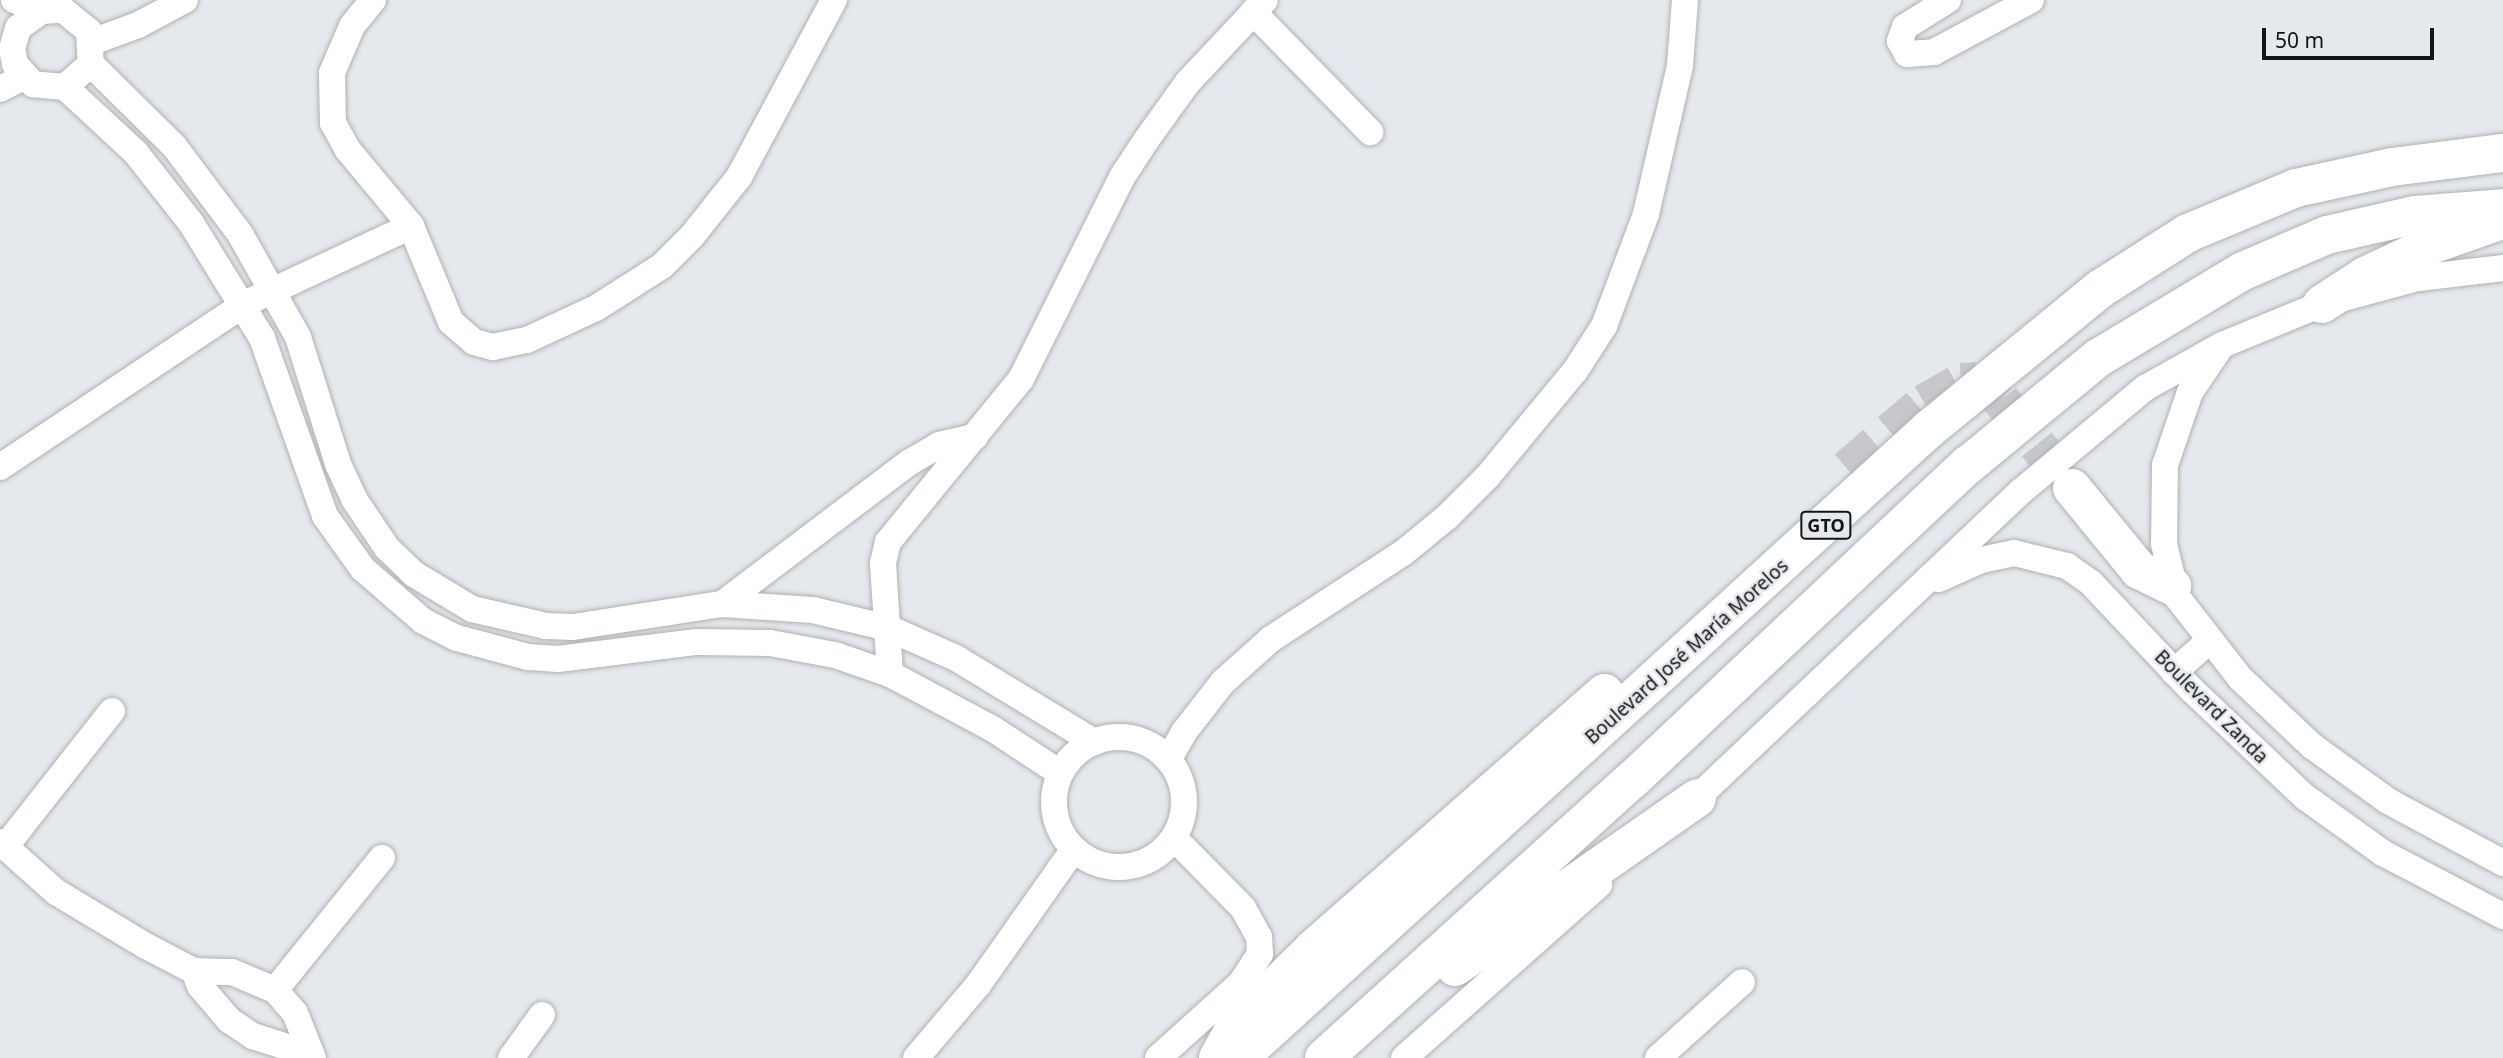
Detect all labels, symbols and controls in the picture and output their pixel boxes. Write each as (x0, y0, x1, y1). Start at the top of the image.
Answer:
scale bar (2265, 14, 2436, 58)
text: 50 m (2275, 26, 2324, 54)
road number: GTO (1800, 510, 1852, 540)
street label: Boulevard José María Morelos (1581, 555, 1793, 749)
street label: Boulevard Zanda (2150, 646, 2272, 768)

